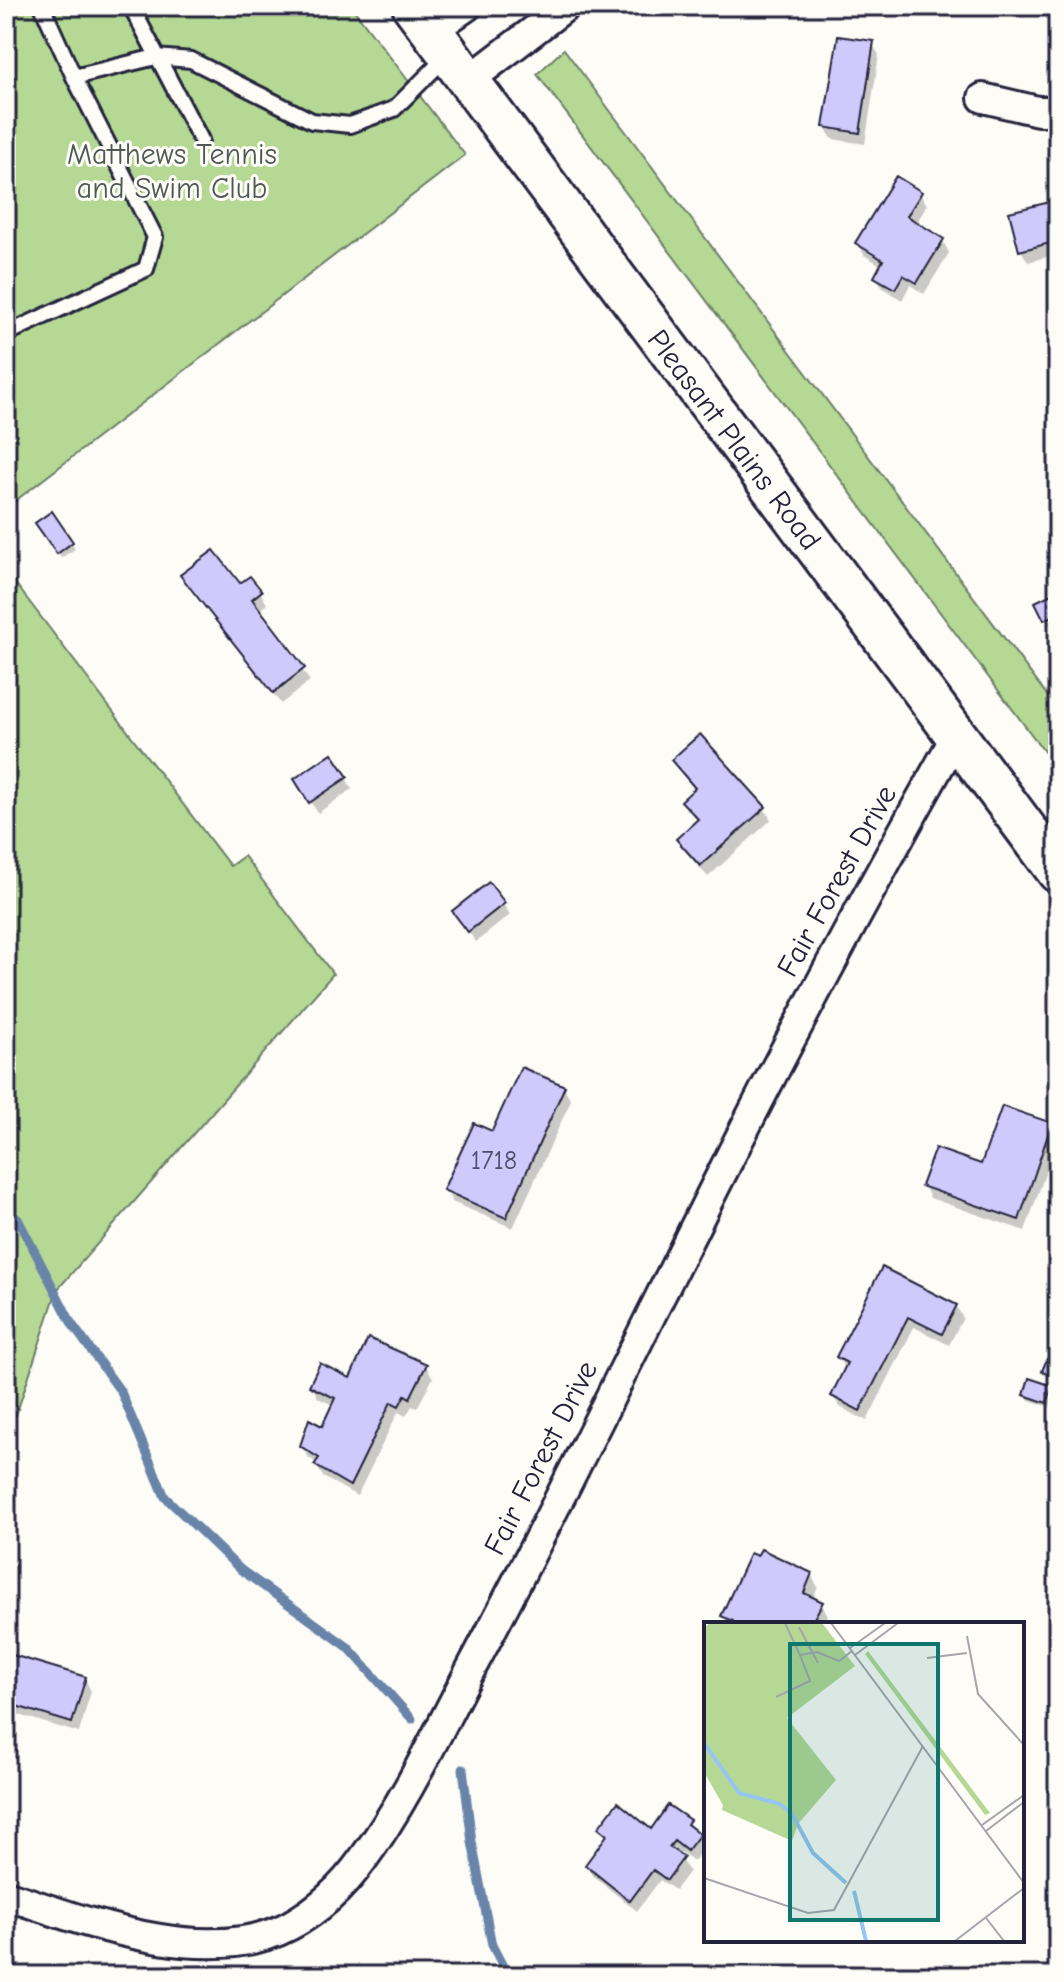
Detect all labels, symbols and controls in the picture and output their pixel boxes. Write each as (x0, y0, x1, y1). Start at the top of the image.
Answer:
park label: Matthews Tennis and Swim Club (67, 137, 277, 206)
street label: Pleasant Plains Road (640, 323, 828, 557)
street label: Fair Forest Drive (770, 779, 904, 983)
house number: 1718 (471, 1146, 517, 1176)
street label: Fair Forest Drive (477, 1355, 605, 1561)
inset map (704, 1622, 1024, 1942)

